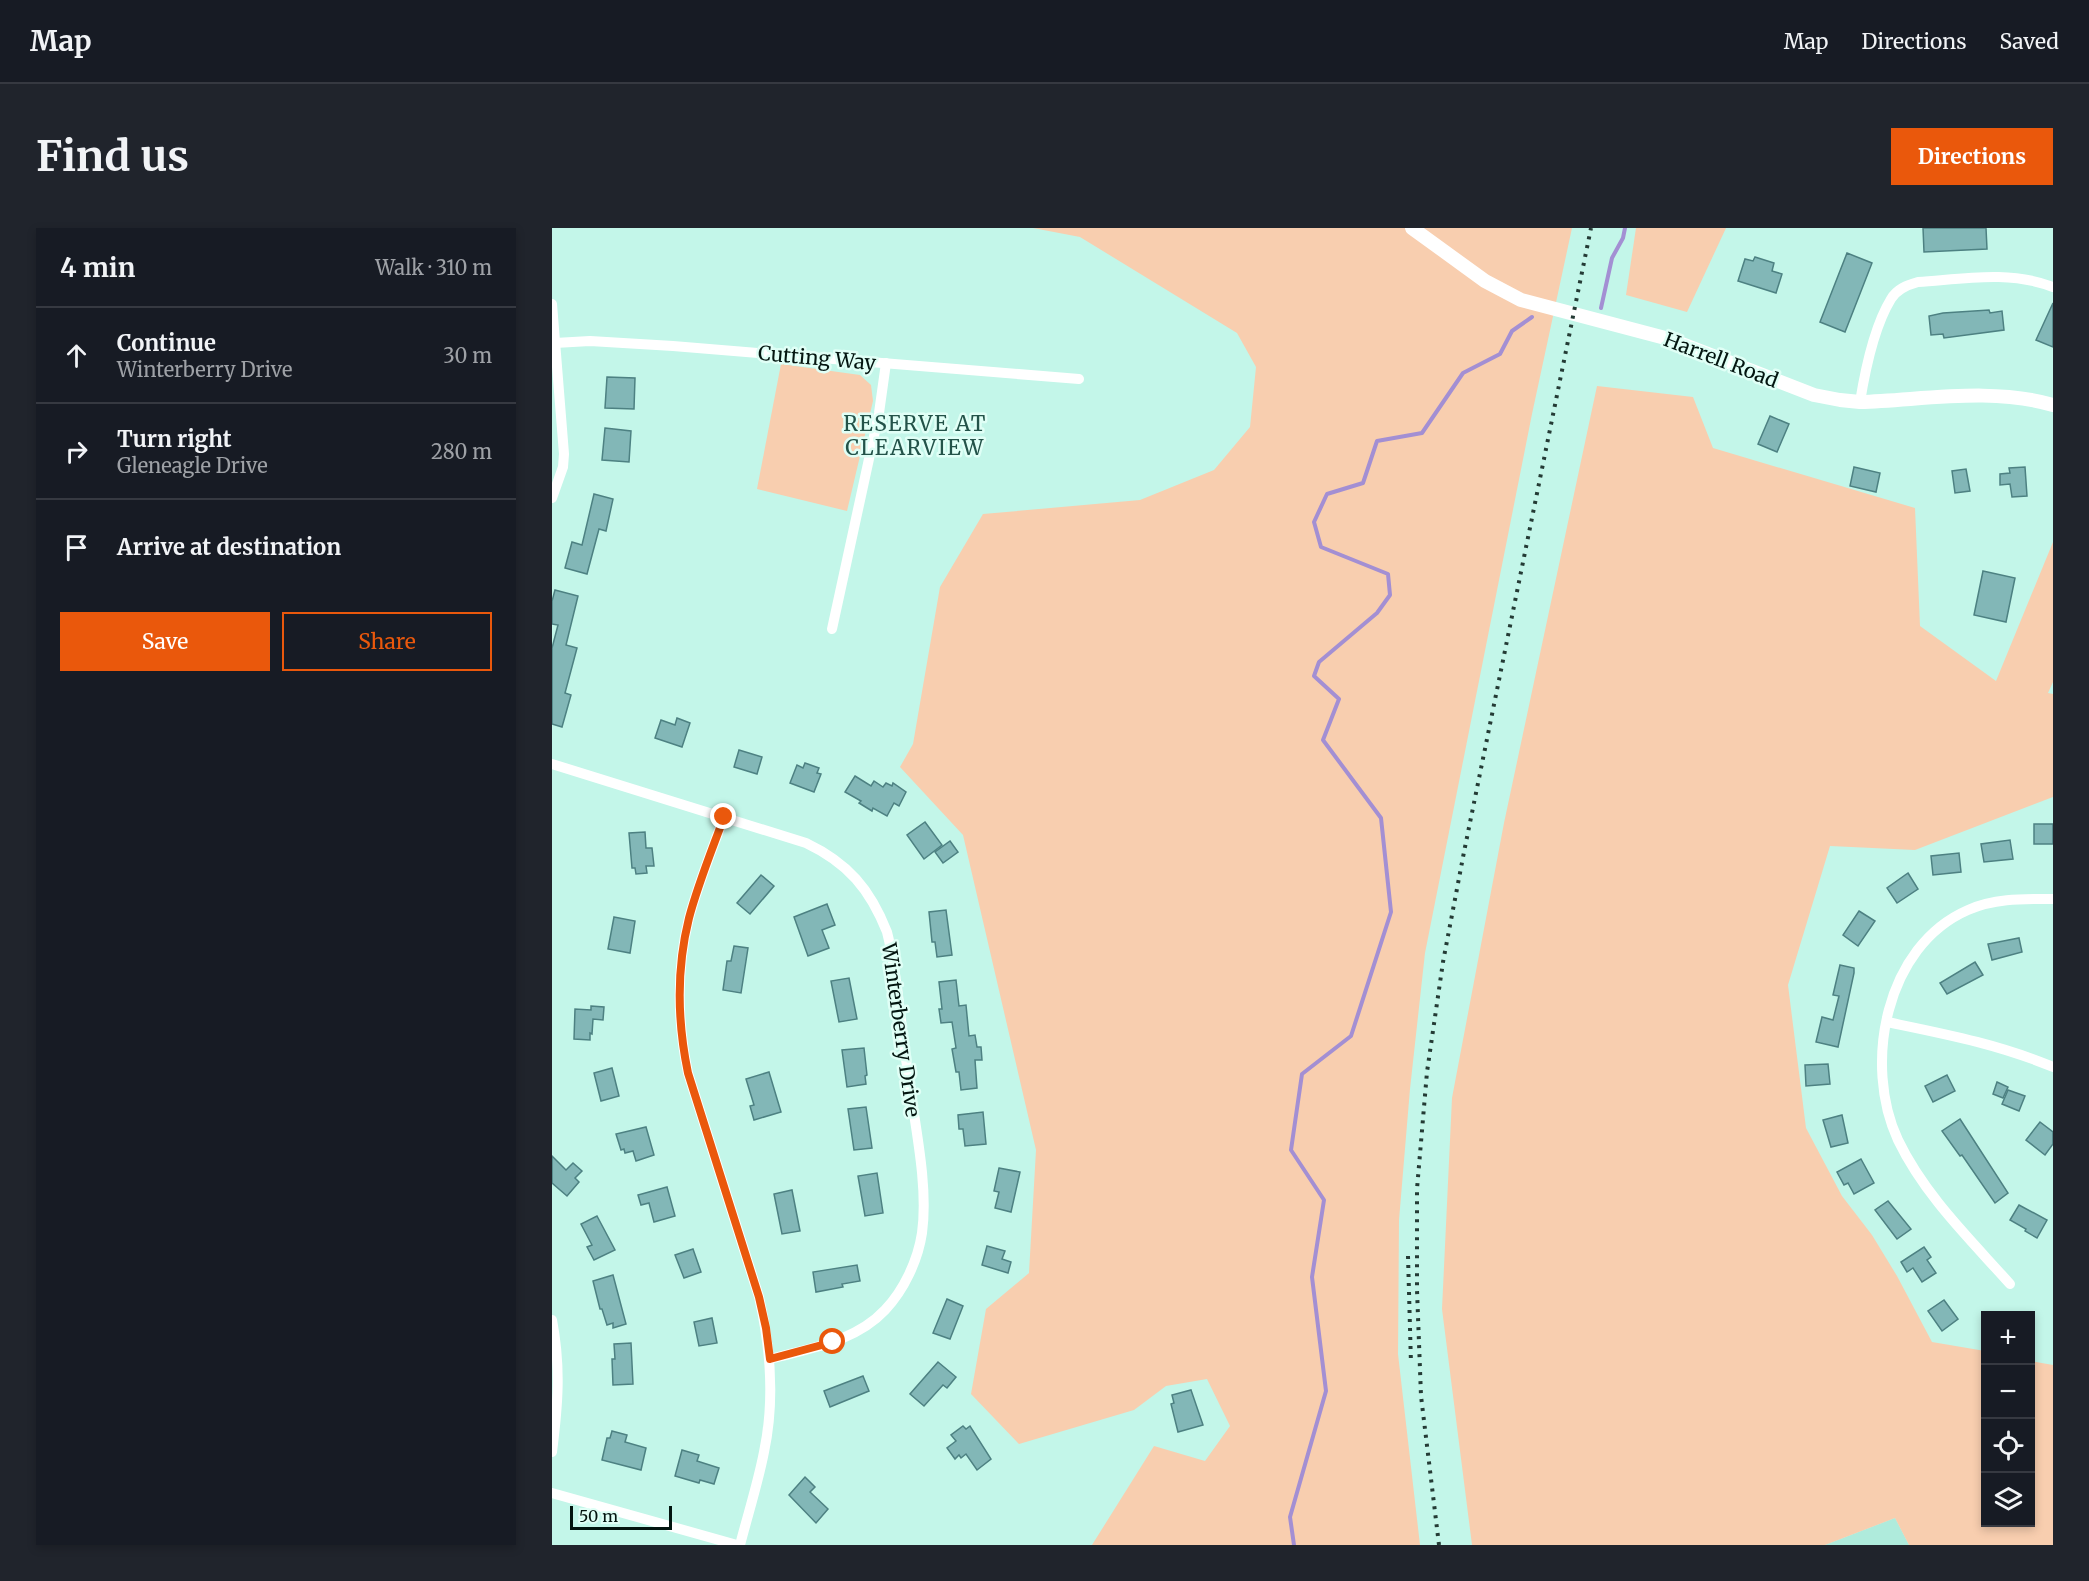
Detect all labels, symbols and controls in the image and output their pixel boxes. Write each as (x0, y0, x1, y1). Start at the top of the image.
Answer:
text: Map (30, 23, 92, 59)
text: Map (1784, 28, 1828, 55)
text: Directions (1861, 28, 1966, 55)
text: Saved (1999, 28, 2059, 55)
button: Directions (1891, 128, 2053, 185)
text: Find us (36, 130, 189, 182)
text: 4 min (60, 251, 135, 284)
text: Walk · 310 m (375, 255, 492, 280)
street label: Harrell Road (1661, 326, 1782, 393)
text: Continue (117, 329, 216, 357)
icon: ahead (60, 339, 93, 372)
street label: Cutting Way (757, 340, 877, 375)
text: 30 m (443, 343, 492, 368)
text: Winterberry Drive (117, 357, 292, 382)
district label: RESERVE AT CLEARVIEW (843, 410, 987, 461)
text: Turn right (117, 425, 231, 453)
icon: right (60, 435, 93, 468)
text: 280 m (431, 439, 492, 464)
text: Gleneagle Drive (117, 453, 268, 478)
icon: arrive (60, 531, 93, 564)
text: Arrive at destination (117, 533, 341, 561)
button: Save (60, 612, 270, 671)
button: Share (282, 612, 492, 671)
route end (710, 803, 736, 829)
street label: Winterberry Drive (877, 940, 926, 1119)
map controls (1981, 1311, 2035, 1527)
button: + (1981, 1311, 2035, 1365)
route start (819, 1328, 845, 1354)
button: − (1981, 1365, 2035, 1419)
button: locate (1981, 1419, 2035, 1473)
button: layers (1981, 1473, 2035, 1527)
scale bar (570, 1503, 672, 1530)
text: 50 m (579, 1506, 618, 1526)

